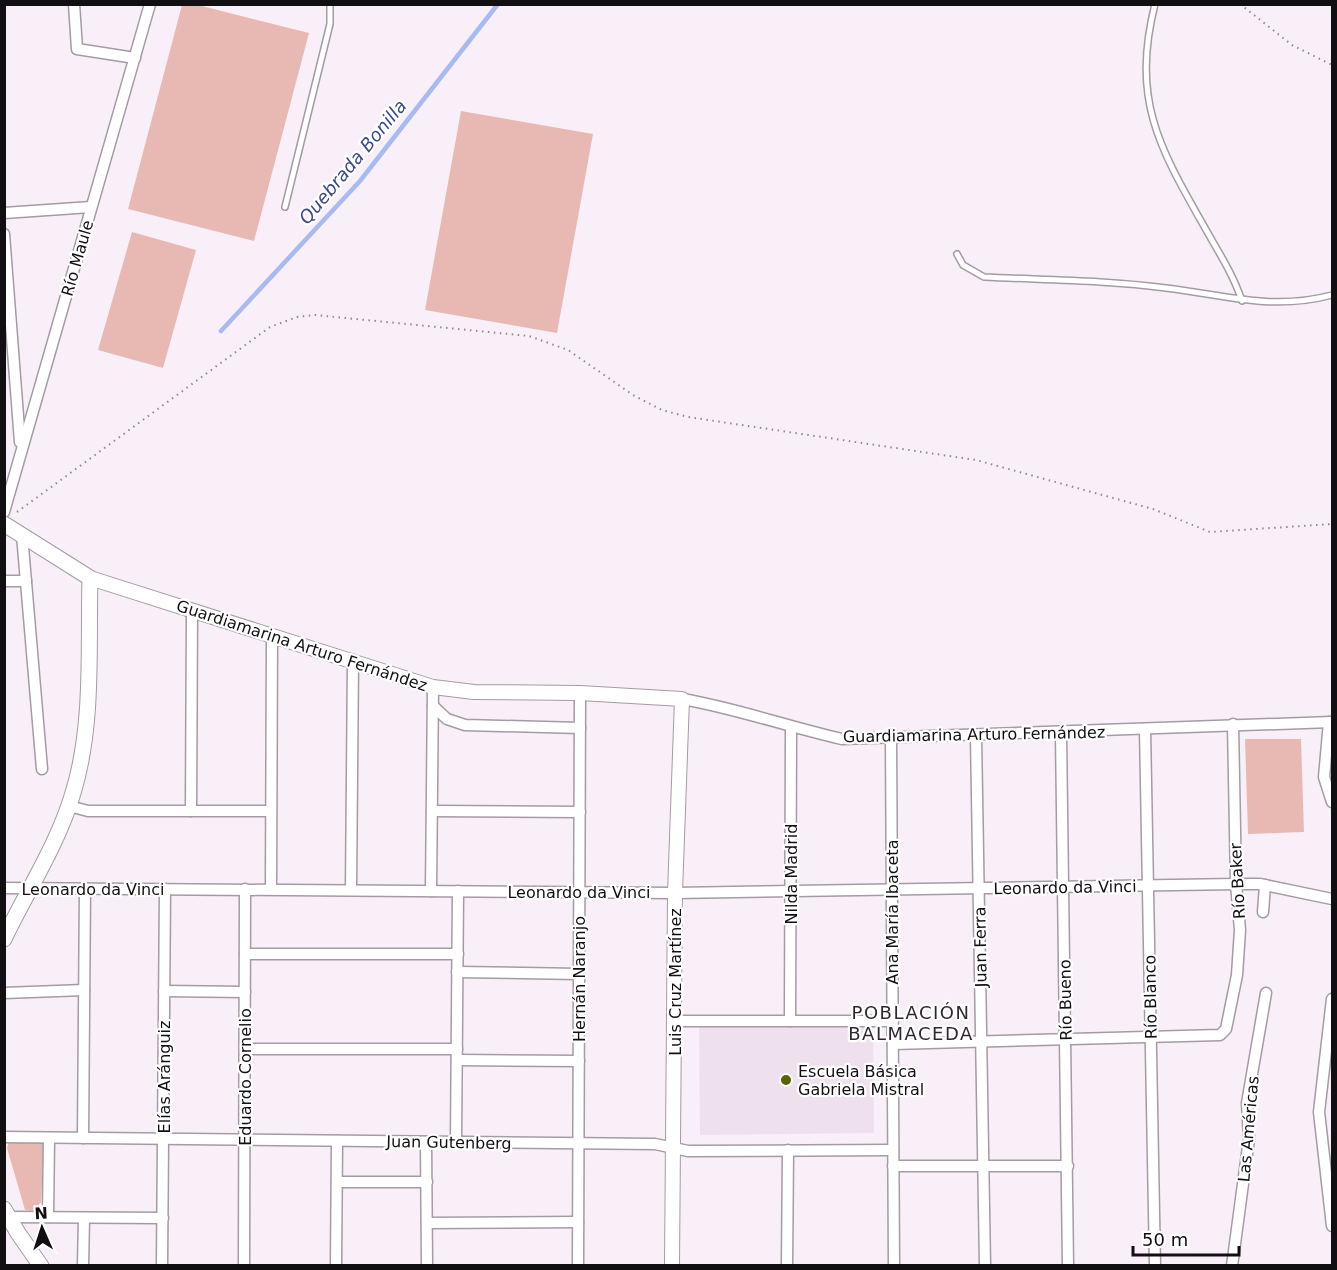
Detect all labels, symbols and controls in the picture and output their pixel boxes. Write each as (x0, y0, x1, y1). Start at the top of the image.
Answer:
water label: Quebrada Bonilla (295, 95, 411, 228)
street label: Río Maule (58, 218, 97, 298)
street label: Guardiamarina Arturo Fernández (174, 596, 430, 695)
street label: Guardiamarina Arturo Fernández (843, 723, 1105, 746)
street label: Nilda Madrid (782, 824, 801, 924)
street label: Ana María Ibaceta (883, 840, 902, 984)
street label: Río Baker (1226, 842, 1249, 920)
street label: Leonardo da Vinci (993, 877, 1137, 898)
street label: Leonardo da Vinci (21, 880, 165, 899)
street label: Leonardo da Vinci (507, 883, 651, 902)
street label: Juan Ferra (970, 906, 991, 989)
street label: Luis Cruz Martínez (666, 908, 685, 1056)
street label: Hernán Naranjo (570, 916, 589, 1042)
street label: Río Blanco (1140, 955, 1161, 1039)
street label: Río Bueno (1055, 959, 1076, 1041)
district label: POBLACIÓN BALMACEDA (848, 1002, 974, 1044)
street label: Eduardo Cornelio (236, 1008, 255, 1146)
street label: Elías Aránguiz (155, 1021, 174, 1133)
place label: Escuela Básica Gabriela Mistral (798, 1062, 924, 1099)
marker: Escuela Básica Gabriela Mistral (779, 1073, 793, 1087)
street label: Las Américas (1234, 1075, 1263, 1183)
street label: Juan Gutenberg (385, 1132, 512, 1153)
north arrow (12, 1198, 72, 1258)
text: N (34, 1204, 48, 1223)
scale bar (1133, 1219, 1240, 1257)
text: 50 m (1142, 1229, 1188, 1250)

